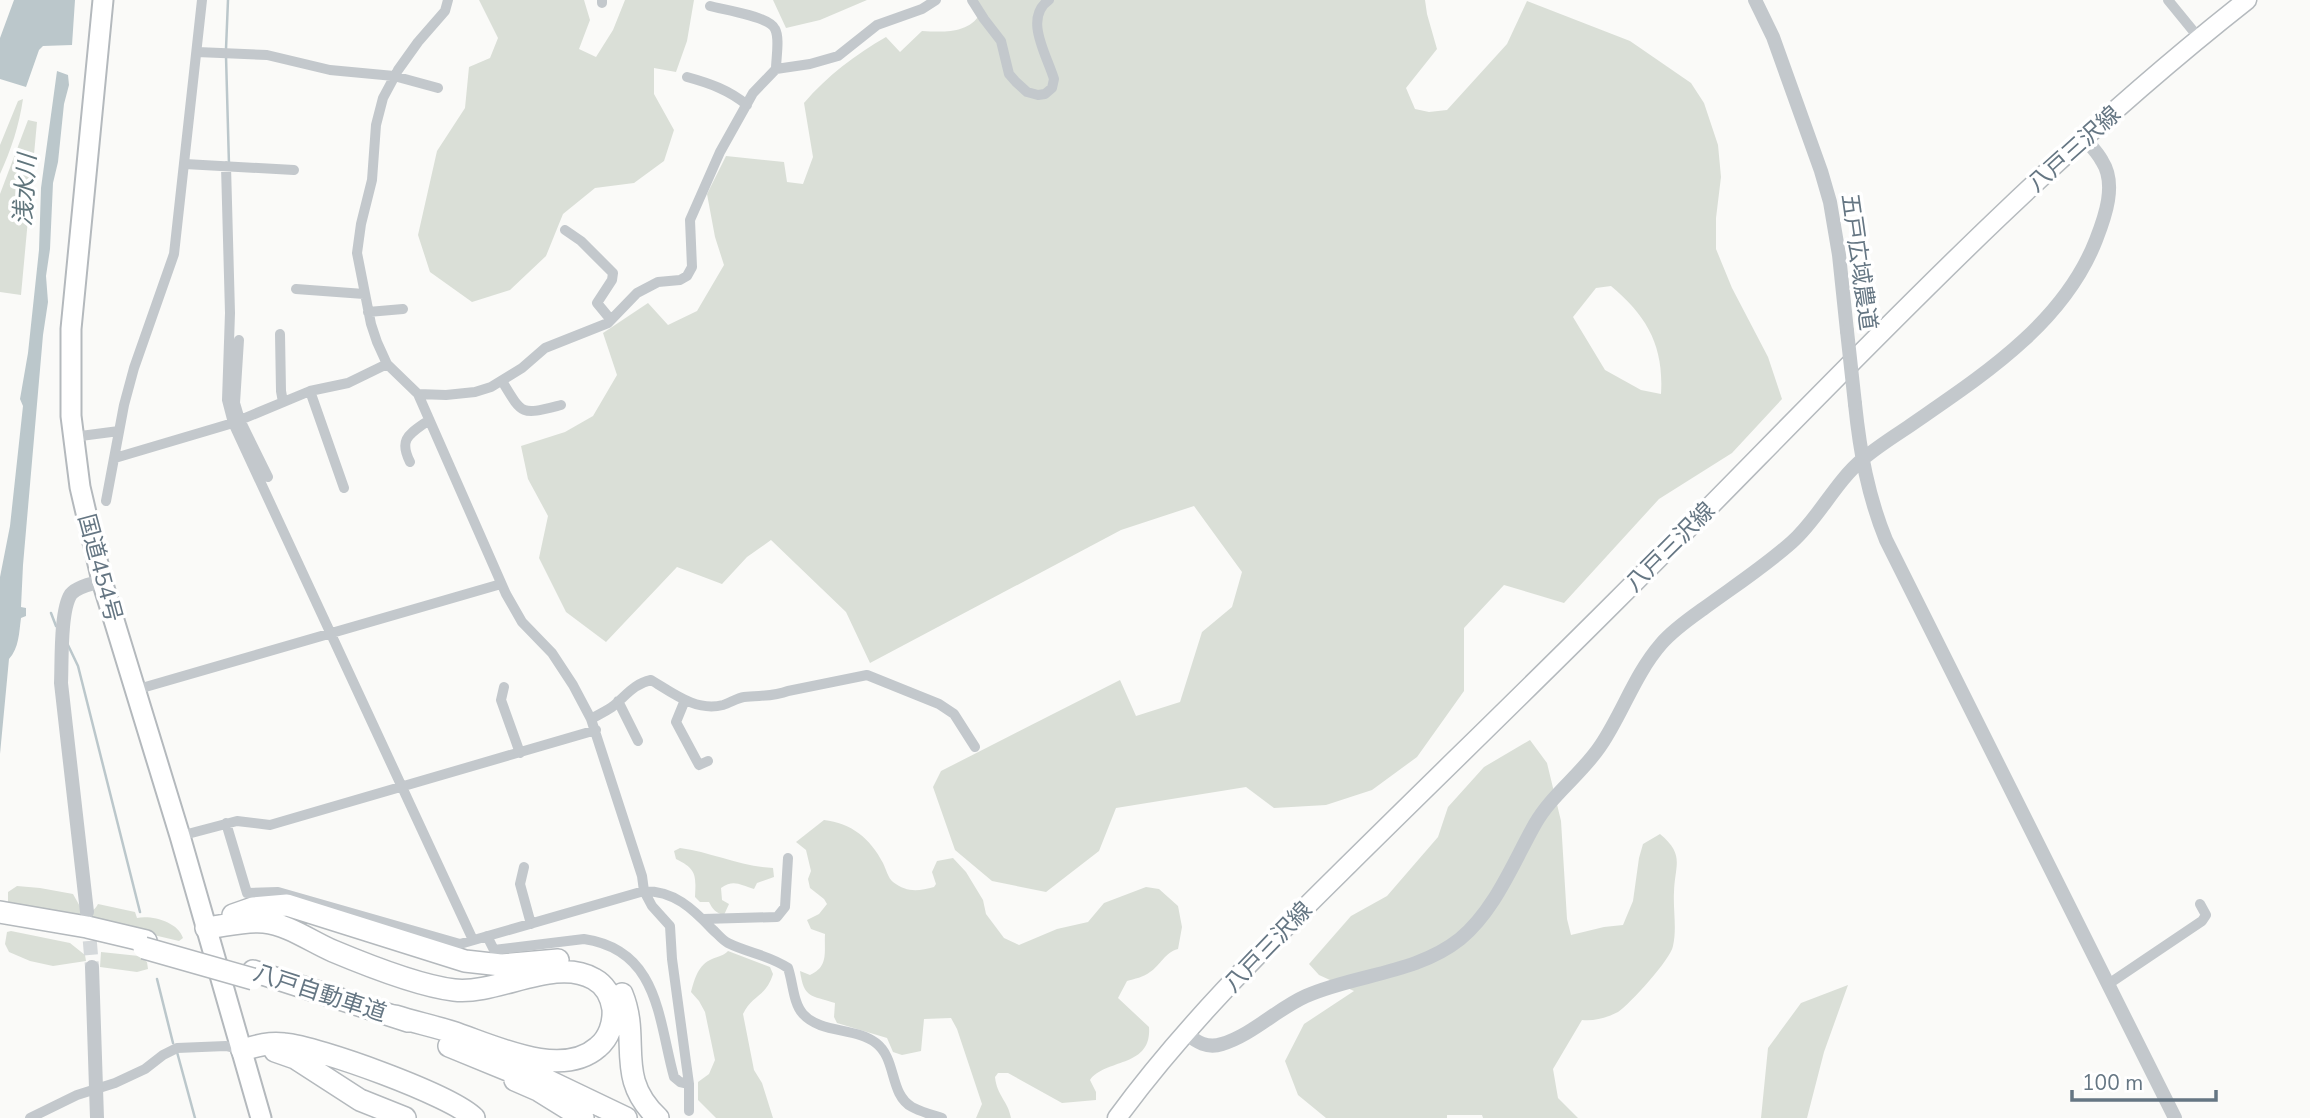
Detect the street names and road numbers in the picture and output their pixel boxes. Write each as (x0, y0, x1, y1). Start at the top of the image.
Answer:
street label: 八戸三沢線 (2021, 99, 2127, 199)
street label: 五戸広域農道 (1834, 192, 1884, 332)
street label: 八戸三沢線 (1618, 495, 1722, 599)
street label: 国道454号 (71, 511, 129, 625)
street label: 八戸三沢線 (1217, 895, 1319, 999)
street label: 八戸自動車道 (250, 957, 390, 1029)

